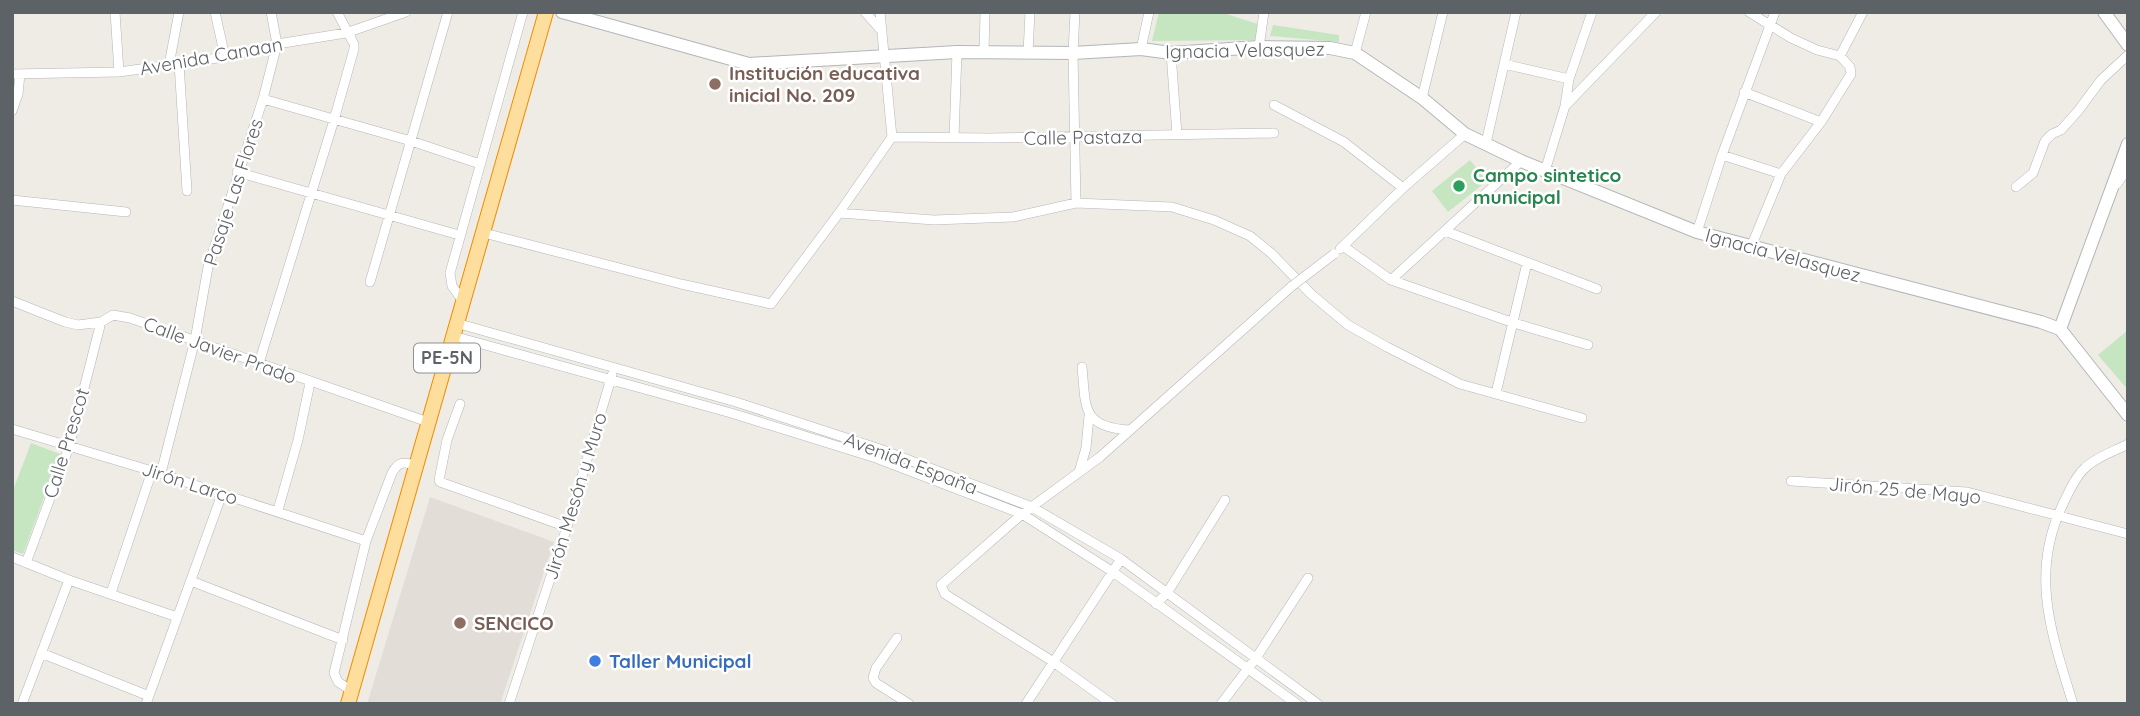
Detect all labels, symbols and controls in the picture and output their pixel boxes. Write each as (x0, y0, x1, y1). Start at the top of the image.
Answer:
street label: Avenida Canaan (138, 32, 284, 80)
street label: Ignacia Velasquez (1165, 37, 1325, 63)
place label: Institución educativa inicial No. 209 (729, 61, 920, 107)
marker: Institución educativa inicial No. 209 (707, 76, 723, 92)
street label: Pasaje Las Flores (198, 115, 268, 268)
street label: Calle Pastaza (1023, 124, 1143, 150)
place label: Campo sintetico municipal (1473, 163, 1621, 209)
marker: Campo sintetico municipal (1451, 178, 1467, 194)
street label: Ignacia Velasquez (1703, 223, 1863, 287)
street label: Calle Javier Prado (140, 311, 300, 389)
road number: PE-5N (414, 344, 480, 372)
street label: Calle Prescot (38, 385, 94, 501)
street label: Jirón Mesón y Muro (538, 409, 612, 583)
street label: Avenida España (841, 427, 981, 499)
street label: Jirón Larco (139, 456, 241, 510)
street label: Jirón 25 de Mayo (1828, 471, 1982, 509)
place label: SENCICO (474, 611, 554, 635)
marker: SENCICO (452, 615, 468, 631)
place label: Taller Municipal (609, 649, 752, 673)
marker: Taller Municipal (587, 653, 603, 669)

